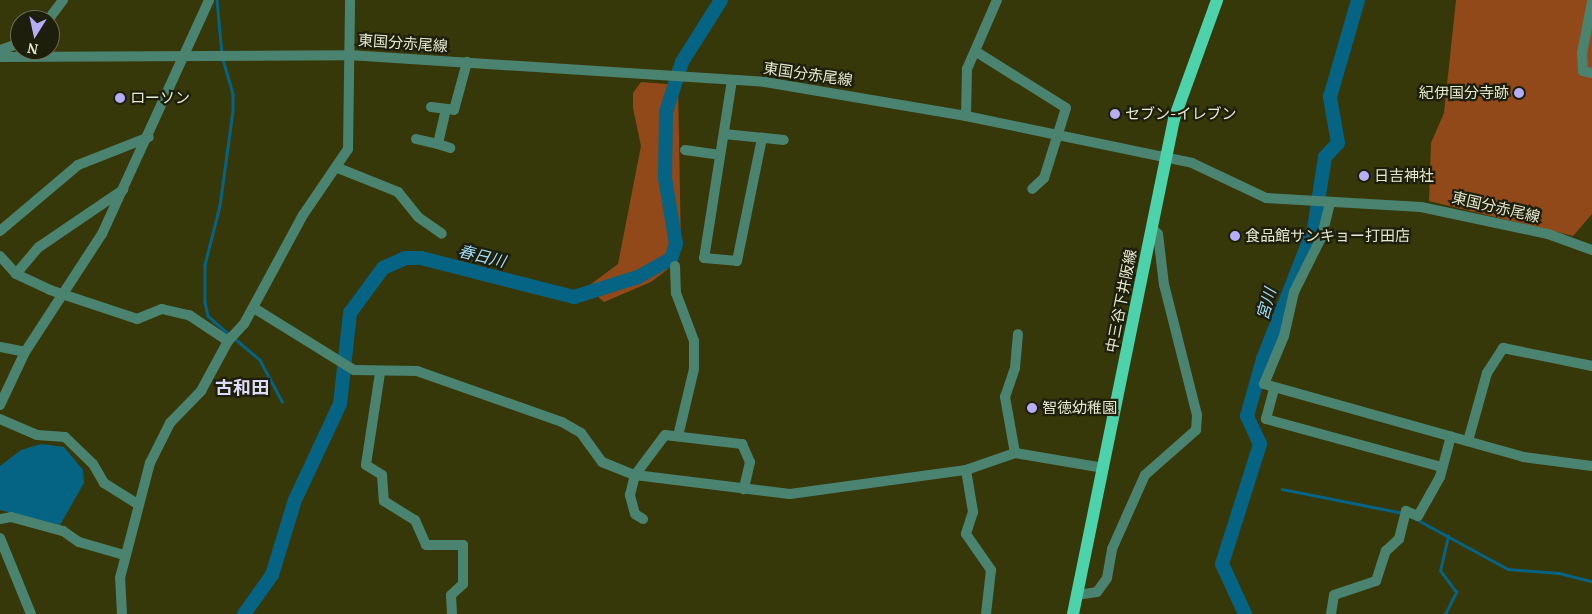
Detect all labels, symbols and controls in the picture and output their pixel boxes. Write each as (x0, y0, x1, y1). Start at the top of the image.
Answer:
north arrow (10, 10, 60, 60)
street label: 東国分赤尾線 (357, 31, 449, 55)
text: N (26, 39, 39, 60)
street label: 東国分赤尾線 (762, 59, 854, 89)
place label: 紀伊国分寺跡 (1419, 84, 1509, 102)
marker: 紀伊国分寺跡 (1513, 87, 1525, 99)
place label: ローソン (130, 89, 190, 107)
marker: ローソン (114, 92, 126, 104)
place label: セブン-イレブン (1125, 105, 1236, 123)
marker: セブン-イレブン (1109, 108, 1121, 120)
place label: 日吉神社 (1374, 167, 1434, 185)
marker: 日吉神社 (1358, 170, 1370, 182)
street label: 東国分赤尾線 (1450, 188, 1542, 226)
place label: 食品館サンキョー打田店 (1245, 227, 1410, 245)
marker: 食品館サンキョー打田店 (1229, 230, 1241, 242)
water label: 春日川 (456, 241, 508, 271)
street label: 中三谷下井阪線 (1102, 248, 1140, 354)
water label: 宮川 (1252, 286, 1280, 322)
district label: 古和田 (215, 376, 269, 398)
place label: 智徳幼稚園 (1042, 399, 1117, 417)
marker: 智徳幼稚園 (1026, 402, 1038, 414)

